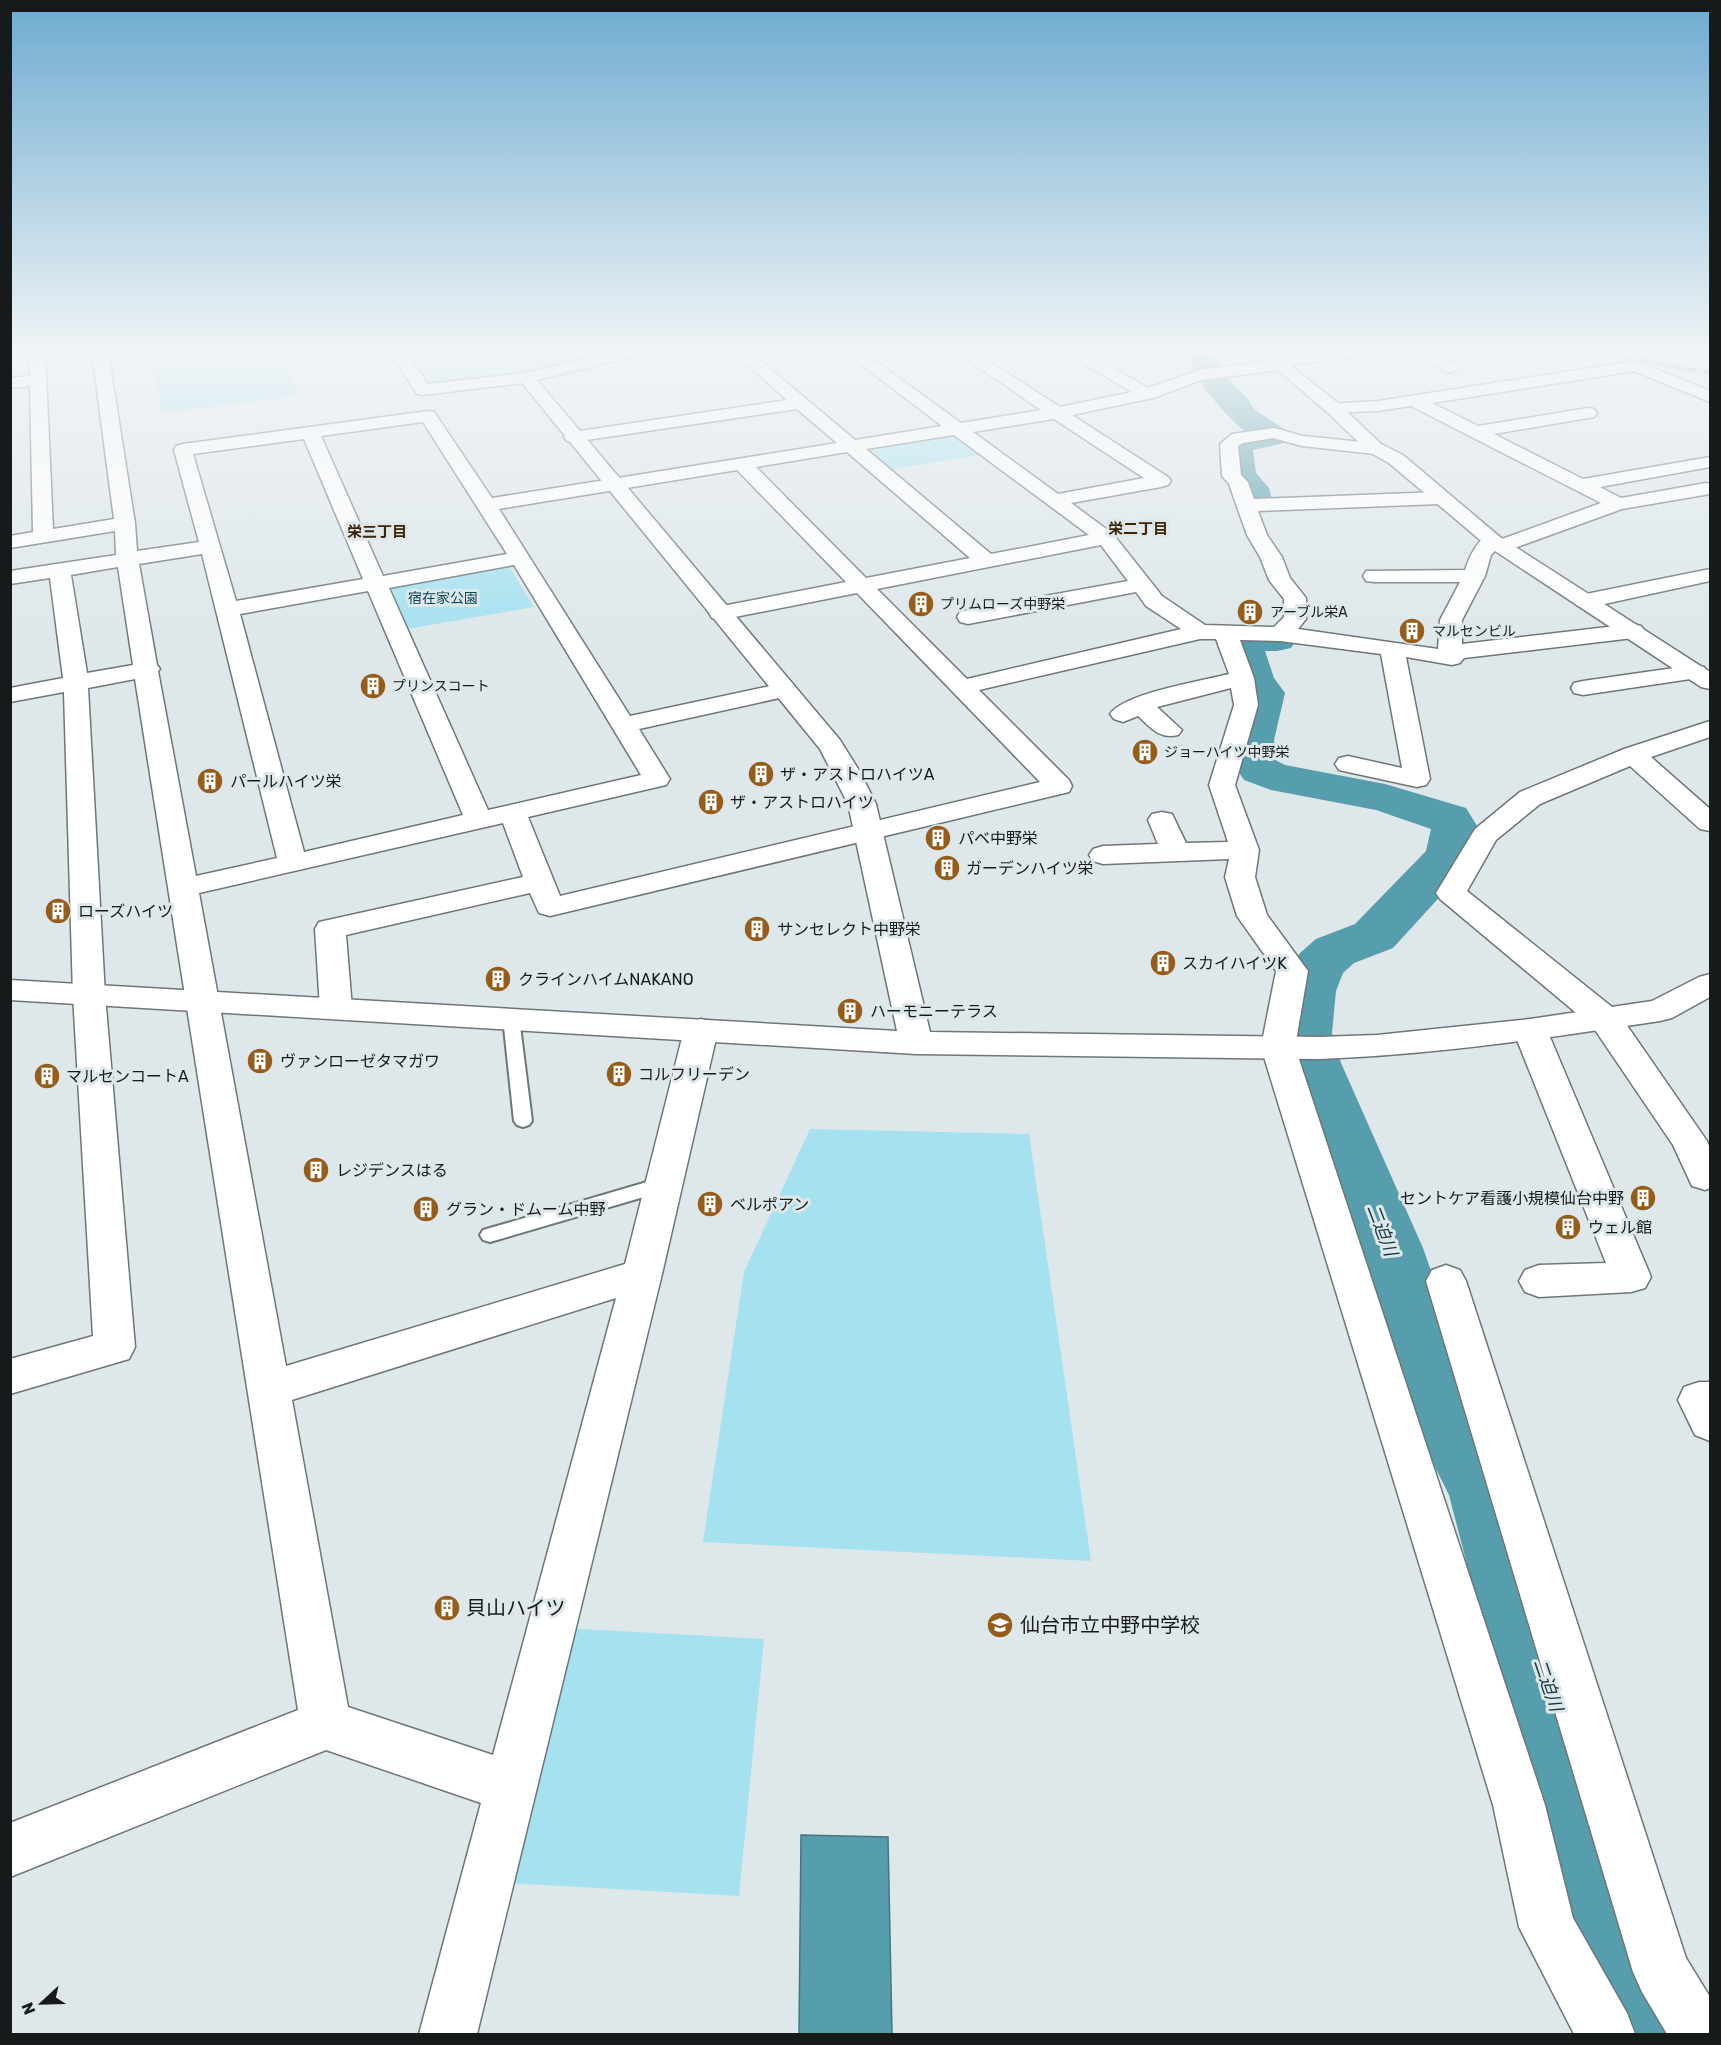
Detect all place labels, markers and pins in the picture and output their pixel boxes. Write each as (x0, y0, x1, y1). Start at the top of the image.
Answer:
building icon: プリムローズ中野栄 (906, 589, 936, 619)
place label: プリムローズ中野栄 (940, 596, 1065, 613)
building icon: アーブル栄A (1235, 597, 1265, 627)
place label: アーブル栄A (1270, 604, 1348, 621)
building icon: マルセンビル (1397, 616, 1427, 646)
place label: マルセンビル (1432, 623, 1516, 640)
building icon: プリンスコート (358, 671, 388, 701)
place label: プリンスコート (392, 678, 490, 695)
building icon: ジョーハイツ中野栄 (1130, 737, 1160, 767)
place label: ジョーハイツ中野栄 (1164, 744, 1289, 761)
building icon: ザ・アストロハイツA (746, 759, 776, 789)
place label: ザ・アストロハイツA (780, 765, 935, 784)
building icon: パールハイツ栄 (195, 766, 225, 796)
place label: パールハイツ栄 (230, 772, 342, 791)
building icon: ザ・アストロハイツ (696, 787, 726, 817)
place label: ザ・アストロハイツ (730, 793, 874, 812)
building icon: パベ中野栄 (923, 823, 953, 853)
place label: パベ中野栄 (958, 829, 1038, 848)
building icon: ガーデンハイツ栄 (932, 853, 962, 883)
place label: ガーデンハイツ栄 (966, 859, 1094, 878)
building icon: ローズハイツ (43, 896, 73, 926)
place label: ローズハイツ (78, 902, 173, 921)
building icon: サンセレクト中野栄 (742, 914, 772, 944)
place label: サンセレクト中野栄 (777, 920, 921, 939)
building icon: スカイハイツK (1148, 948, 1178, 978)
place label: スカイハイツK (1182, 954, 1287, 973)
building icon: クラインハイムNAKANO (483, 964, 513, 994)
place label: クラインハイムNAKANO (518, 970, 694, 989)
building icon: ハーモニーテラス (835, 996, 865, 1026)
place label: ハーモニーテラス (870, 1002, 998, 1021)
building icon: ヴァンローゼタマガワ (245, 1046, 275, 1076)
place label: ヴァンローゼタマガワ (280, 1052, 440, 1071)
building icon: コルフリーデン (604, 1059, 634, 1089)
building icon: マルセンコートA (32, 1061, 62, 1091)
place label: コルフリーデン (638, 1065, 750, 1084)
place label: マルセンコートA (66, 1067, 189, 1086)
building icon: レジデンスはる (301, 1155, 331, 1185)
place label: レジデンスはる (336, 1161, 448, 1180)
building icon: セントケア看護小規模仙台中野 (1628, 1183, 1658, 1213)
building icon: ベルポアン (695, 1189, 725, 1219)
place label: セントケア看護小規模仙台中野 (1400, 1189, 1624, 1208)
building icon: グラン・ドムーム中野 (411, 1194, 441, 1224)
place label: ベルポアン (730, 1195, 809, 1214)
place label: グラン・ドムーム中野 (446, 1200, 606, 1219)
building icon: ウェル館 (1553, 1212, 1583, 1242)
place label: ウェル館 (1588, 1218, 1652, 1237)
building icon: 貝山ハイツ (432, 1593, 462, 1623)
place label: 貝山ハイツ (466, 1596, 566, 1620)
school or university icon: 仙台市立中野中学校 (985, 1610, 1015, 1640)
place label: 仙台市立中野中学校 (1020, 1613, 1200, 1637)

